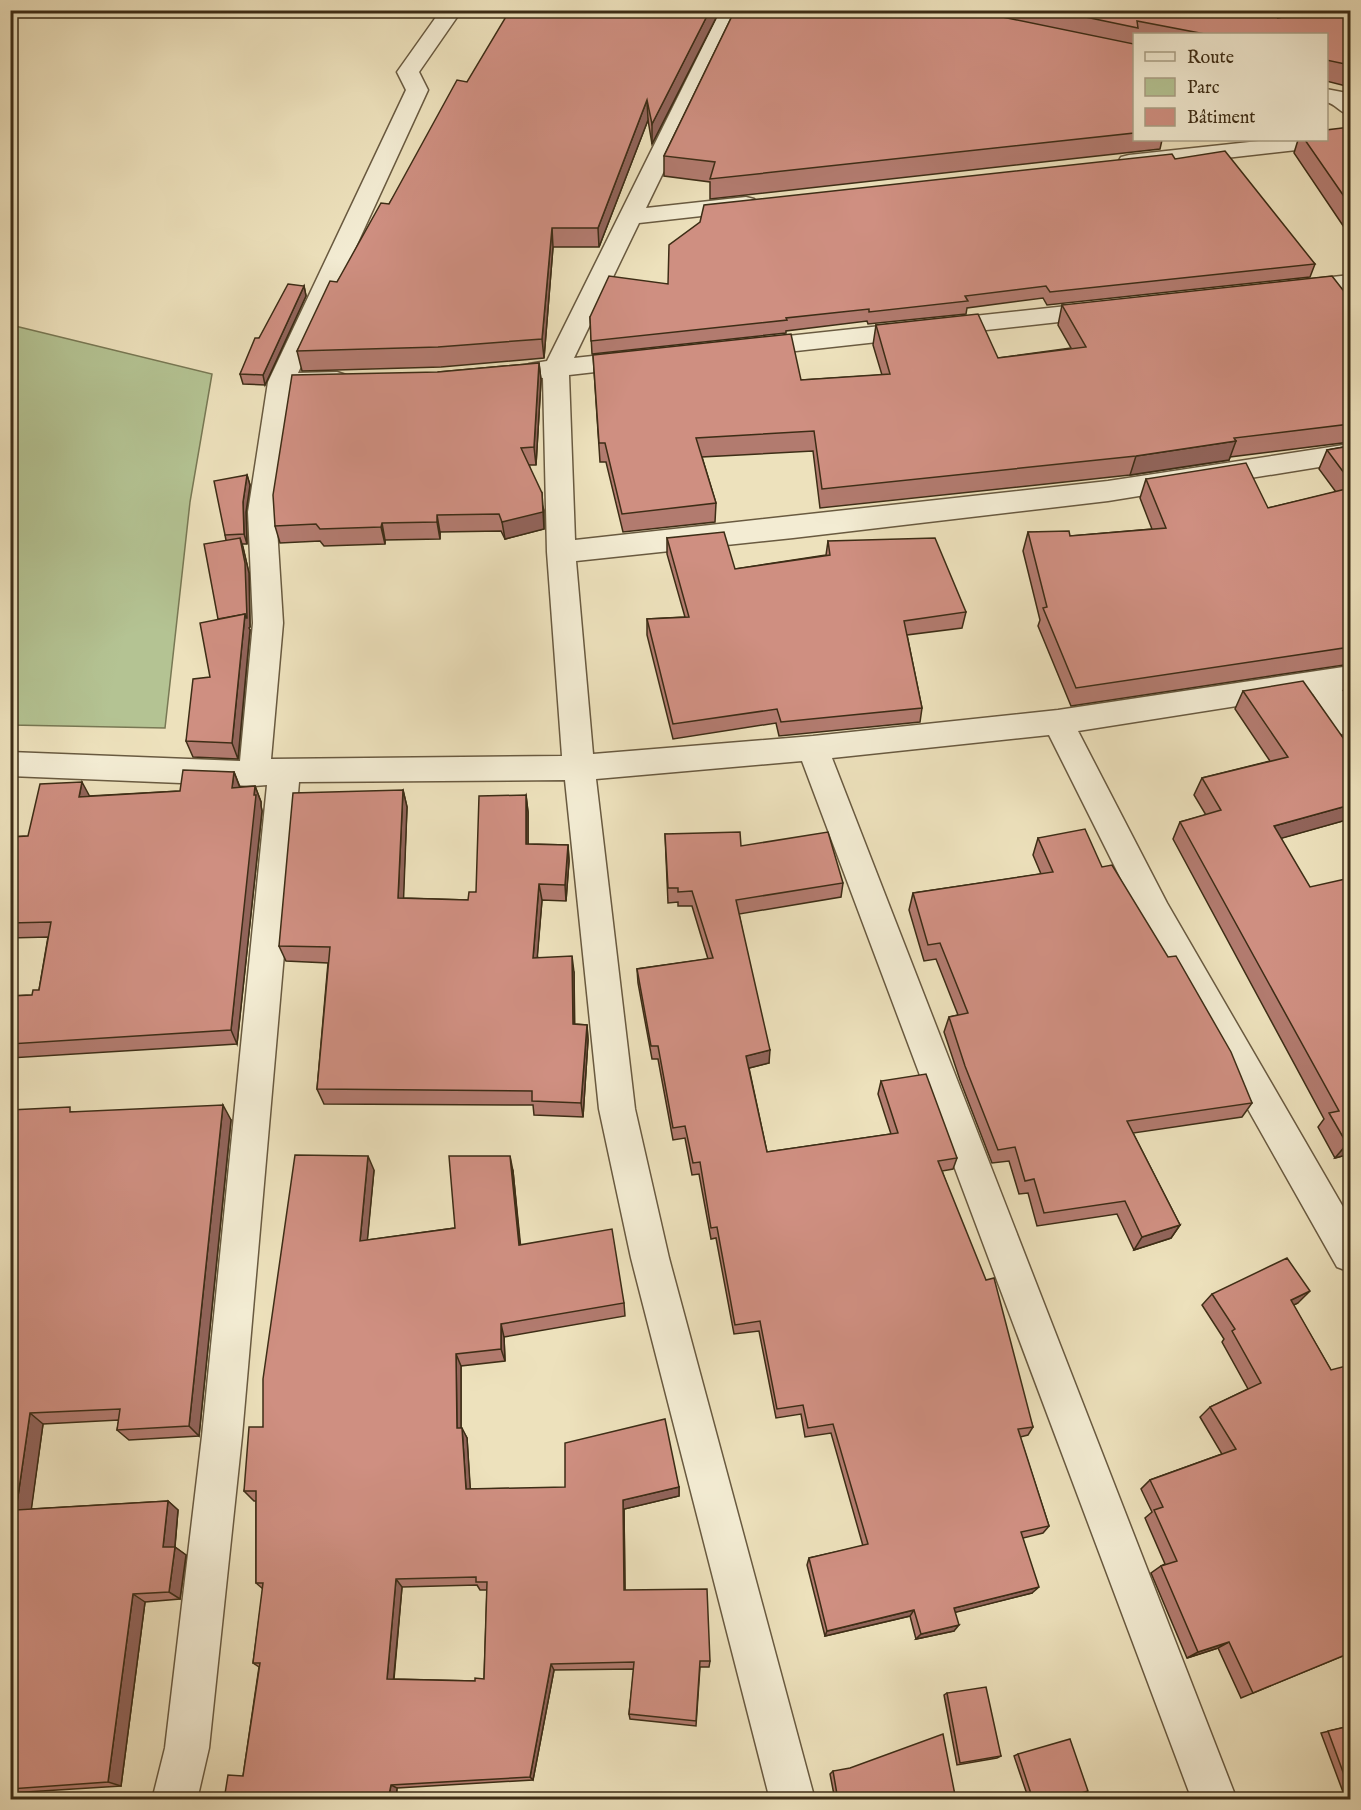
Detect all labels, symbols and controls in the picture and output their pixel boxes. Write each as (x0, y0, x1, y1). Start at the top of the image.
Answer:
legend (1133, 33, 1328, 141)
text: Route (1187, 47, 1234, 70)
text: Parc (1187, 77, 1220, 100)
text: Bâtiment (1187, 107, 1256, 130)

